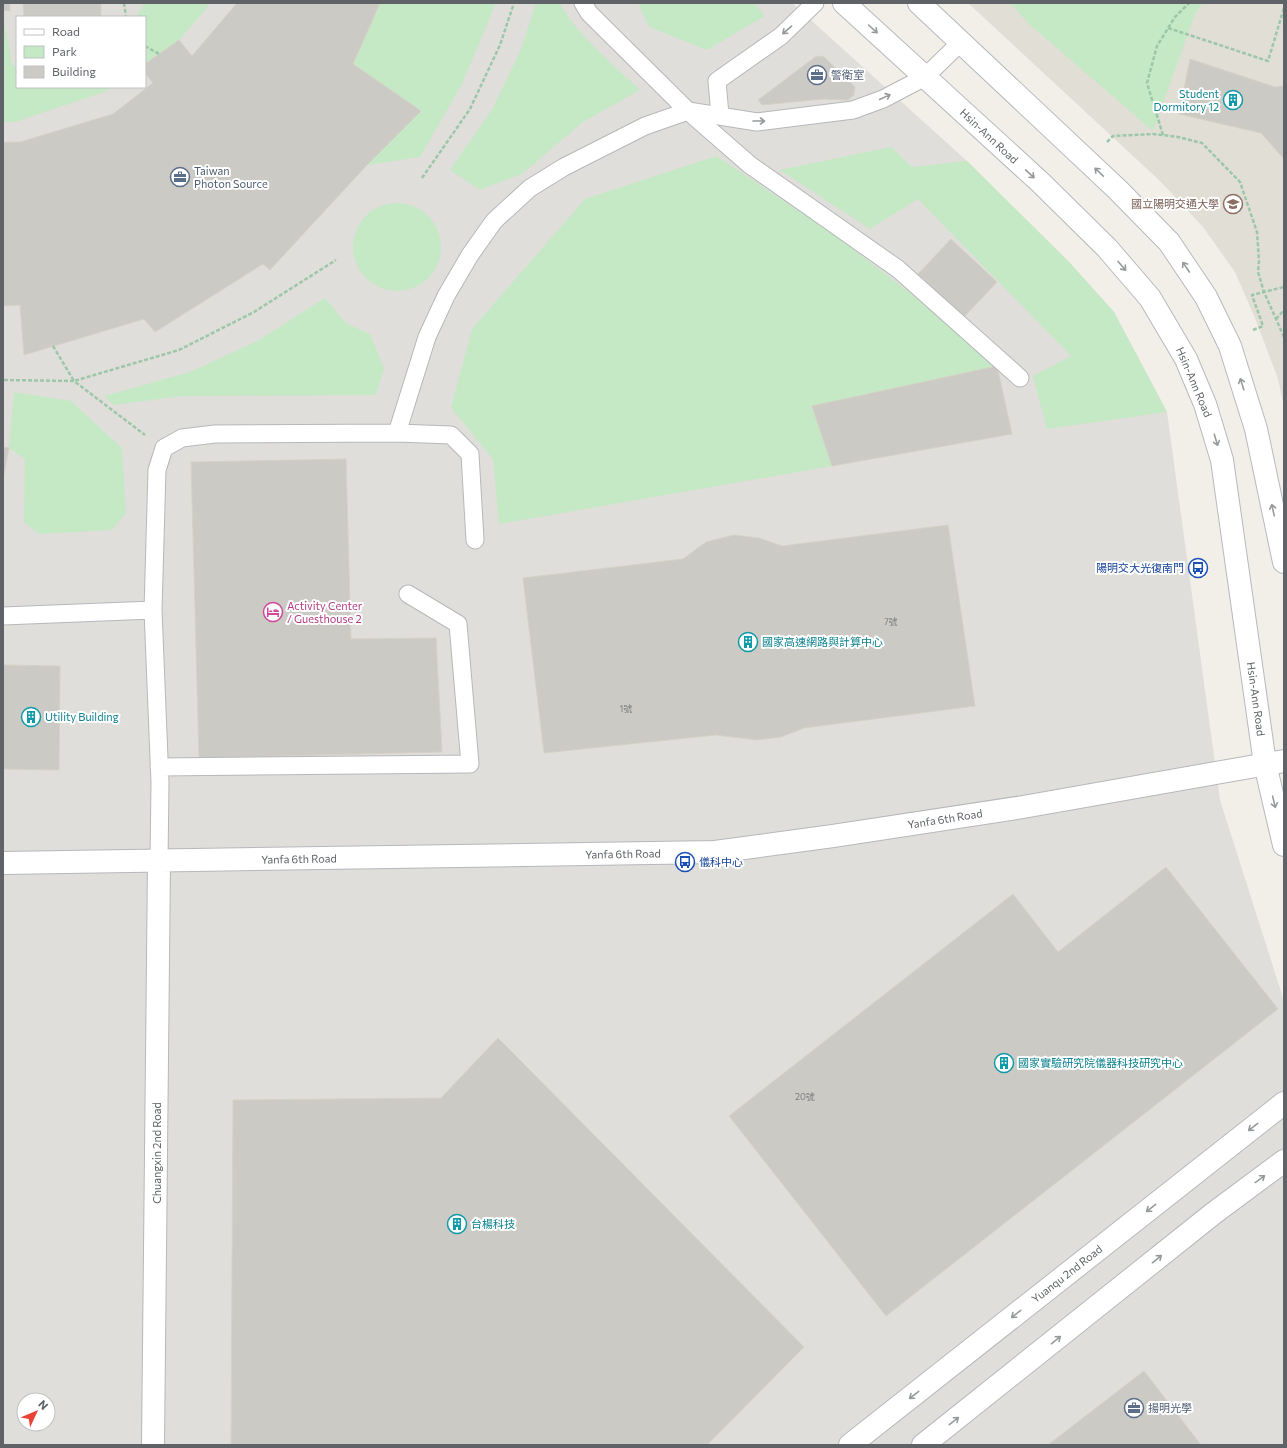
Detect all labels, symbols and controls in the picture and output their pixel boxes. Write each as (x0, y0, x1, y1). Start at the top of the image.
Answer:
legend (16, 16, 146, 88)
text: Road (52, 24, 80, 38)
one-way arrow (868, 25, 878, 34)
one-way arrow (782, 26, 793, 35)
text: Park (52, 44, 78, 58)
text: Building (52, 64, 96, 78)
office icon: 警衛室 (806, 64, 828, 86)
place label: 警衛室 (831, 68, 864, 81)
place label: Student Dormitory 12 (1154, 87, 1219, 113)
building icon: Student Dormitory 12 (1222, 89, 1244, 111)
one-way arrow (879, 93, 891, 100)
street label: Hsin-Ann Road (958, 105, 1021, 166)
one-way arrow (752, 117, 765, 125)
place label: Taiwan Photon Source (194, 164, 268, 190)
office icon: Taiwan Photon Source (169, 166, 191, 188)
one-way arrow (1094, 167, 1104, 177)
one-way arrow (1025, 169, 1035, 178)
school or university icon: 國立陽明交通大學 (1222, 193, 1244, 215)
place label: 國立陽明交通大學 (1131, 197, 1219, 210)
one-way arrow (1118, 260, 1127, 271)
one-way arrow (1182, 262, 1191, 273)
street label: Hsin-Ann Road (1174, 345, 1215, 419)
one-way arrow (1238, 378, 1245, 391)
one-way arrow (1213, 433, 1220, 446)
one-way arrow (1269, 504, 1277, 517)
bus stop icon: 陽明交大光復南門 (1187, 557, 1209, 579)
place label: 陽明交大光復南門 (1096, 561, 1184, 574)
place label: Activity Center / Guesthouse 2 (287, 599, 363, 625)
hotel icon: Activity Center / Guesthouse 2 (262, 601, 284, 623)
house number: 7號 (884, 616, 898, 627)
building icon: 國家高速網路與計算中心 (737, 631, 759, 653)
place label: 國家高速網路與計算中心 (762, 635, 883, 648)
street label: Hsin-Ann Road (1245, 661, 1268, 737)
house number: 1號 (620, 703, 632, 714)
building icon: Utility Building (20, 706, 42, 728)
place label: Utility Building (45, 710, 119, 723)
one-way arrow (1271, 795, 1278, 808)
street label: Yanfa 6th Road (907, 806, 983, 831)
street label: Yanfa 6th Road (585, 846, 661, 861)
street label: Yanfa 6th Road (261, 851, 337, 866)
bus stop icon: 儀科中心 (674, 851, 696, 873)
place label: 儀科中心 (699, 855, 743, 868)
building icon: 國家實驗研究院儀器科技研究中心 (993, 1052, 1015, 1074)
place label: 國家實驗研究院儀器科技研究中心 (1018, 1056, 1183, 1069)
house number: 20號 (795, 1091, 815, 1102)
street label: Chuangxin 2nd Road (150, 1102, 163, 1204)
one-way arrow (1248, 1123, 1259, 1132)
one-way arrow (1254, 1175, 1265, 1183)
one-way arrow (1146, 1204, 1157, 1212)
building icon: 台楊科技 (446, 1213, 468, 1235)
place label: 台楊科技 (471, 1217, 515, 1230)
street label: Yuanqu 2nd Road (1029, 1242, 1105, 1305)
one-way arrow (1152, 1254, 1163, 1263)
one-way arrow (1011, 1310, 1022, 1319)
one-way arrow (1051, 1336, 1061, 1345)
one-way arrow (908, 1390, 919, 1399)
north arrow (16, 1392, 56, 1432)
text: N (36, 1397, 51, 1412)
office icon: 揚明光學 (1123, 1397, 1145, 1419)
place label: 揚明光學 (1148, 1401, 1192, 1414)
one-way arrow (949, 1416, 960, 1425)

